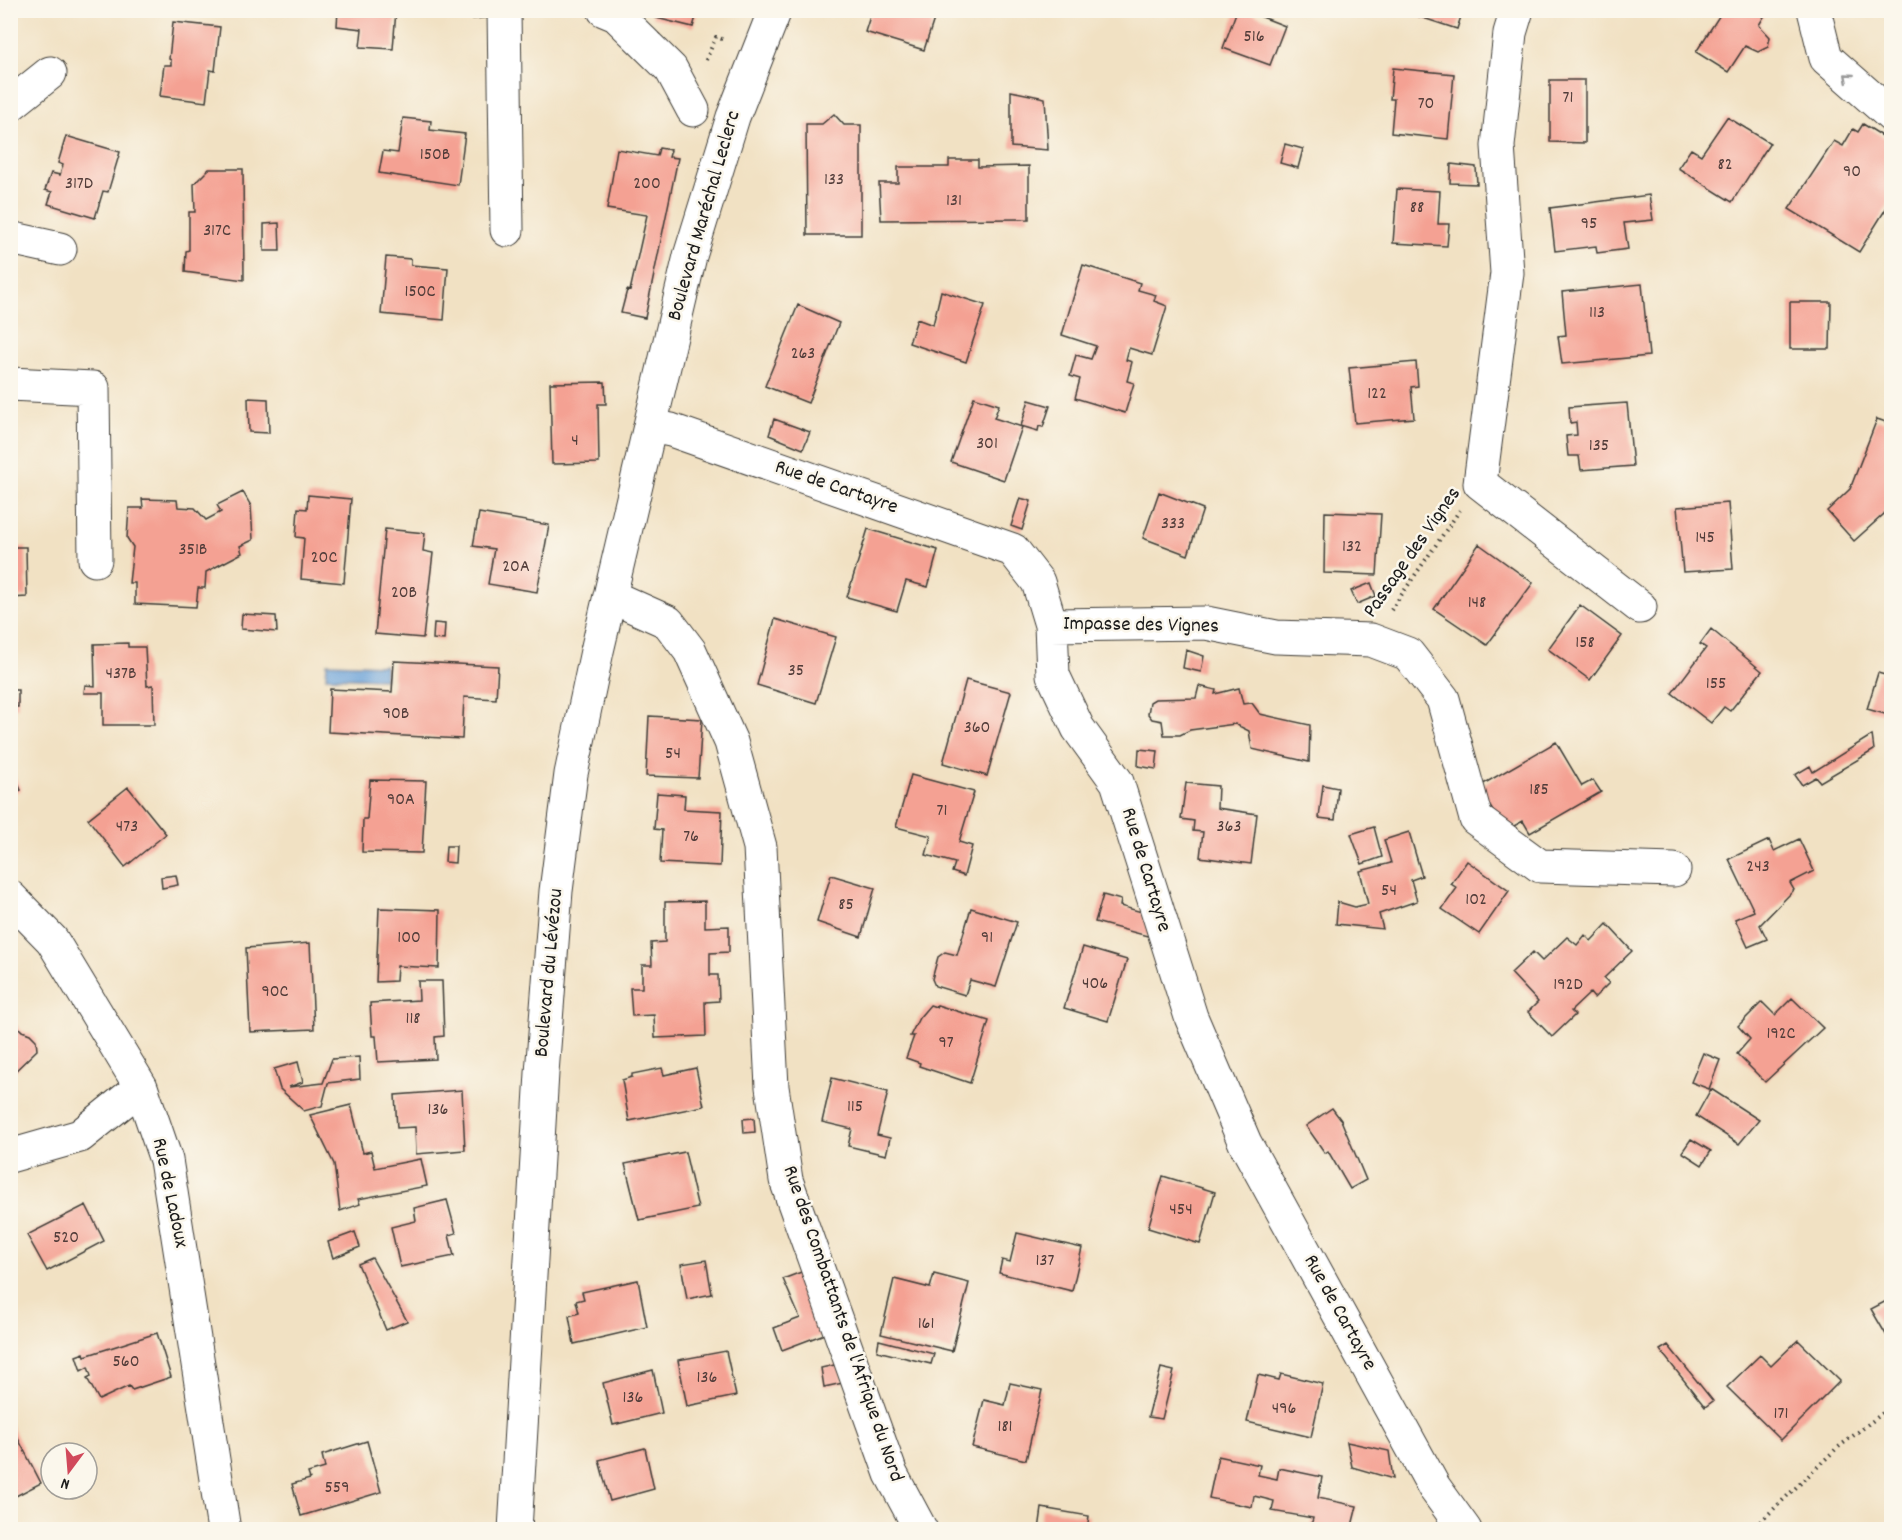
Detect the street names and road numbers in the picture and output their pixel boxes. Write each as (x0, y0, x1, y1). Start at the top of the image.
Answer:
street label: Boulevard Maréchal Leclerc (661, 108, 749, 324)
street label: Rue de Cartayre (770, 453, 902, 523)
street label: Passage des Vignes (1357, 481, 1469, 625)
street label: Impasse des Vignes (1063, 610, 1219, 642)
street label: Rue de Cartayre (1112, 804, 1178, 936)
street label: Boulevard du Lévézou (528, 887, 572, 1059)
street label: Rue de Ladoux (143, 1135, 195, 1251)
street label: Rue des Combattants de l'Afrique du Nord (774, 1162, 910, 1486)
street label: Rue de Cartayre (1295, 1250, 1383, 1376)

